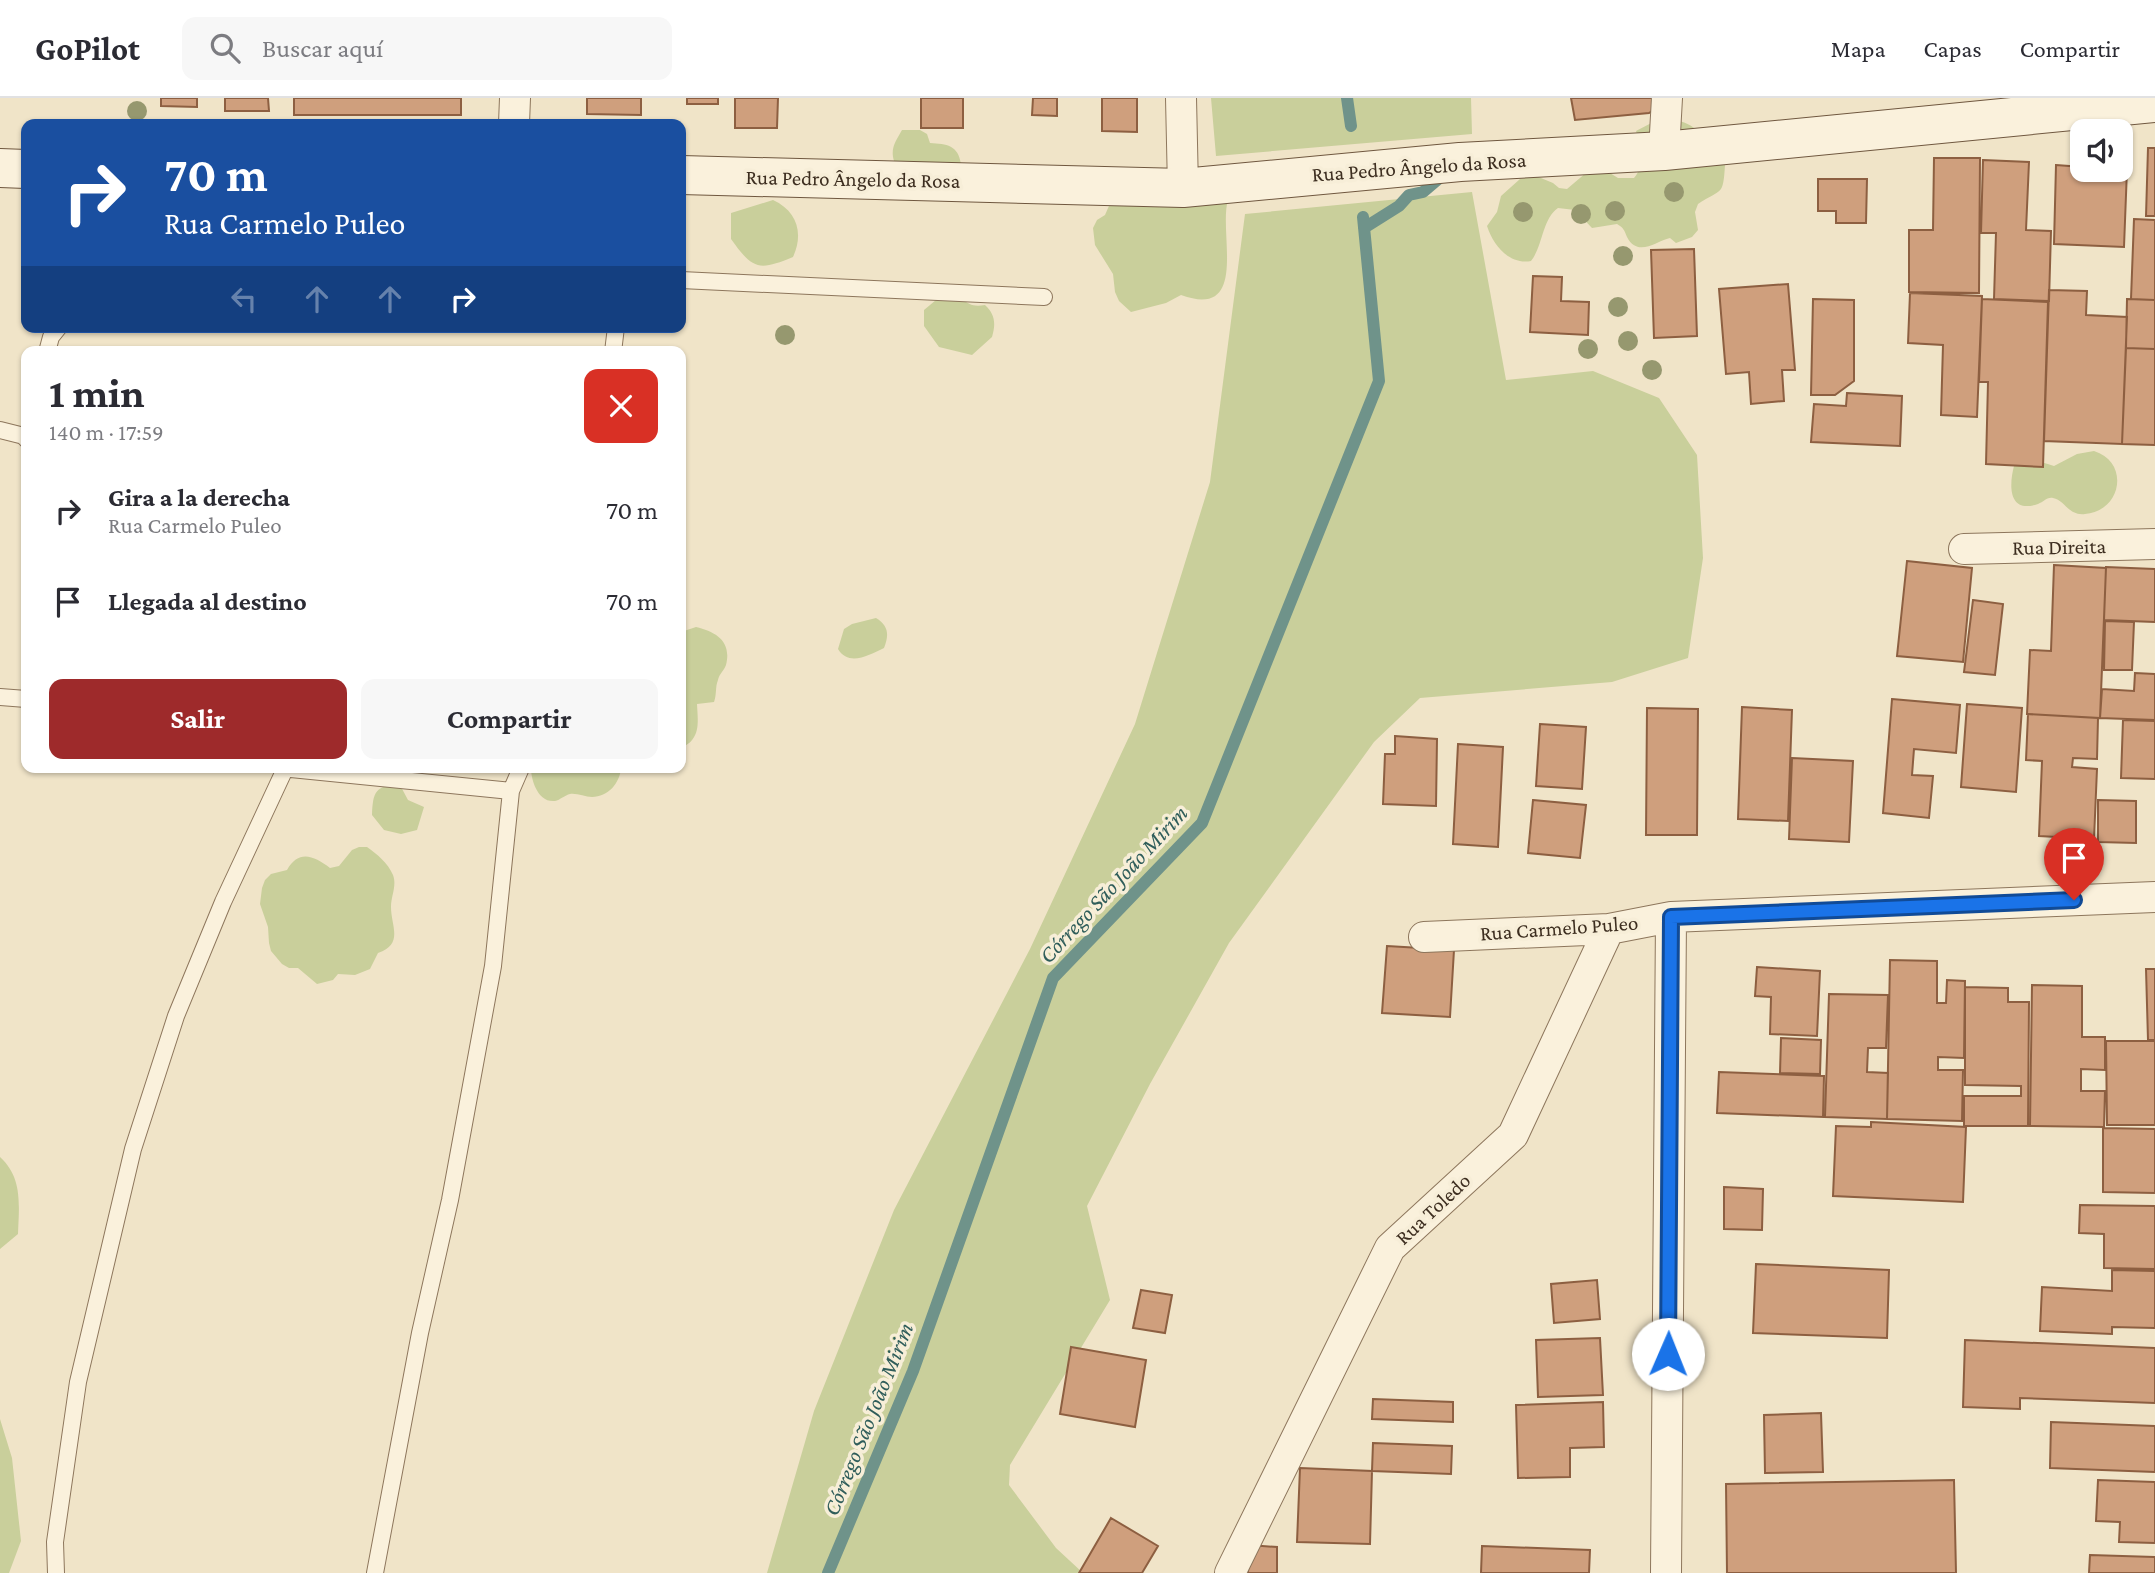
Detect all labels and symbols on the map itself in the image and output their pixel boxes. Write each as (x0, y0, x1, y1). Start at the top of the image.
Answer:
street label: Rua Pedro Ângelo da Rosa (1311, 148, 1527, 186)
street label: Rua Pedro Ângelo da Rosa (745, 165, 961, 193)
street label: Rua Direita (2012, 534, 2106, 560)
water label: Córrego São João Mirim (1033, 800, 1193, 968)
pin (2044, 828, 2104, 900)
street label: Rua Carmelo Puleo (1479, 911, 1639, 945)
street label: Rua Toledo (1391, 1168, 1475, 1250)
position arrow (1631, 1317, 1705, 1391)
water label: Córrego São João Mirim (817, 1319, 919, 1519)

